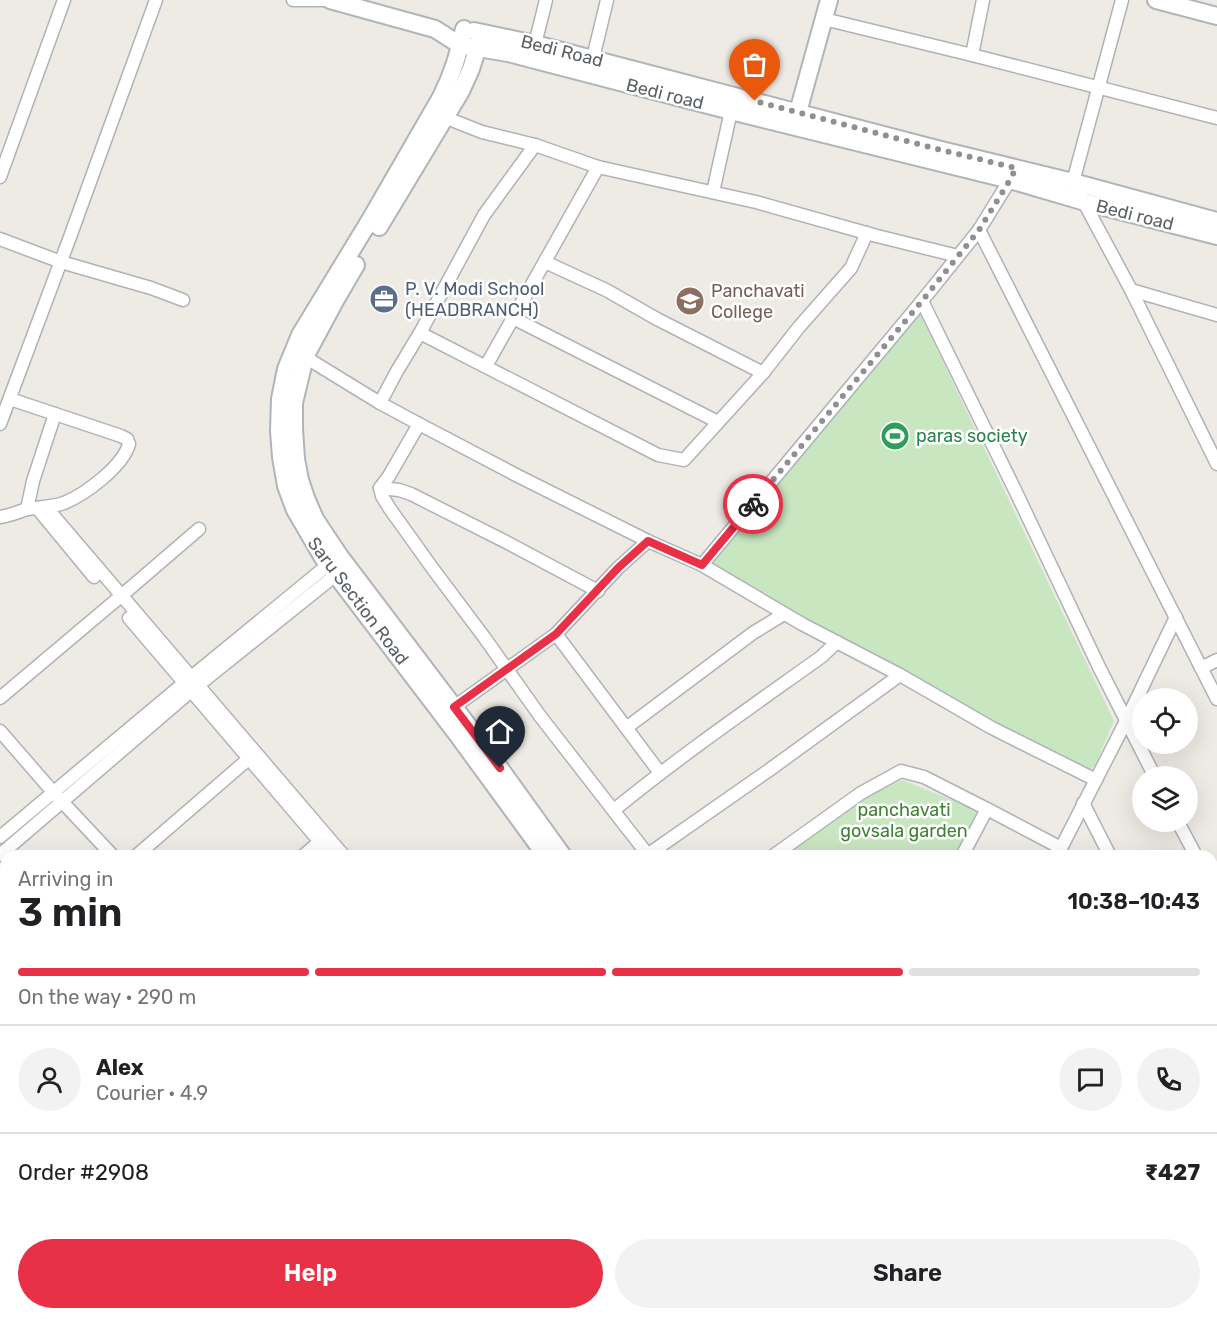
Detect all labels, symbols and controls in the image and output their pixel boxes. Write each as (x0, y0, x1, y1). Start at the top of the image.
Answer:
street label: Bedi Road (518, 30, 606, 72)
pin (729, 39, 780, 101)
icon: bag (738, 48, 771, 81)
street label: Bedi road (624, 74, 706, 114)
street label: Bedi road (1094, 195, 1176, 235)
place label: P. V. Modi School (HEADBRANCH) (405, 278, 544, 321)
place label: Panchavati College (711, 280, 805, 323)
office icon: P. V. Modi School (HEADBRANCH) (368, 283, 400, 315)
school or university icon: Panchavati College (674, 285, 706, 317)
sports icon: paras society (879, 420, 911, 452)
place label: paras society (916, 425, 1028, 447)
courier (723, 474, 783, 534)
icon: bike (737, 488, 770, 521)
street label: Saru Section Road (303, 533, 413, 669)
map controls (1132, 688, 1198, 832)
button: locate (1132, 688, 1198, 754)
pin (474, 706, 525, 768)
icon: home (483, 715, 516, 748)
button: layers (1132, 766, 1198, 832)
park label: panchavati govsala garden (840, 799, 968, 842)
text: Arriving in (18, 867, 113, 891)
text: 10:38–10:43 (1068, 888, 1200, 915)
text: 3 min (18, 890, 123, 936)
text: On the way · 290 m (18, 985, 196, 1009)
button: person (18, 1048, 81, 1111)
button: chat (1059, 1048, 1122, 1111)
button: phone (1137, 1048, 1200, 1111)
text: Alex (96, 1054, 144, 1081)
text: Courier · 4.9 (96, 1081, 208, 1105)
text: Order #2908 (18, 1159, 149, 1186)
text: ₹427 (1145, 1159, 1200, 1186)
button: Help (18, 1239, 603, 1308)
button: Share (615, 1239, 1200, 1308)

